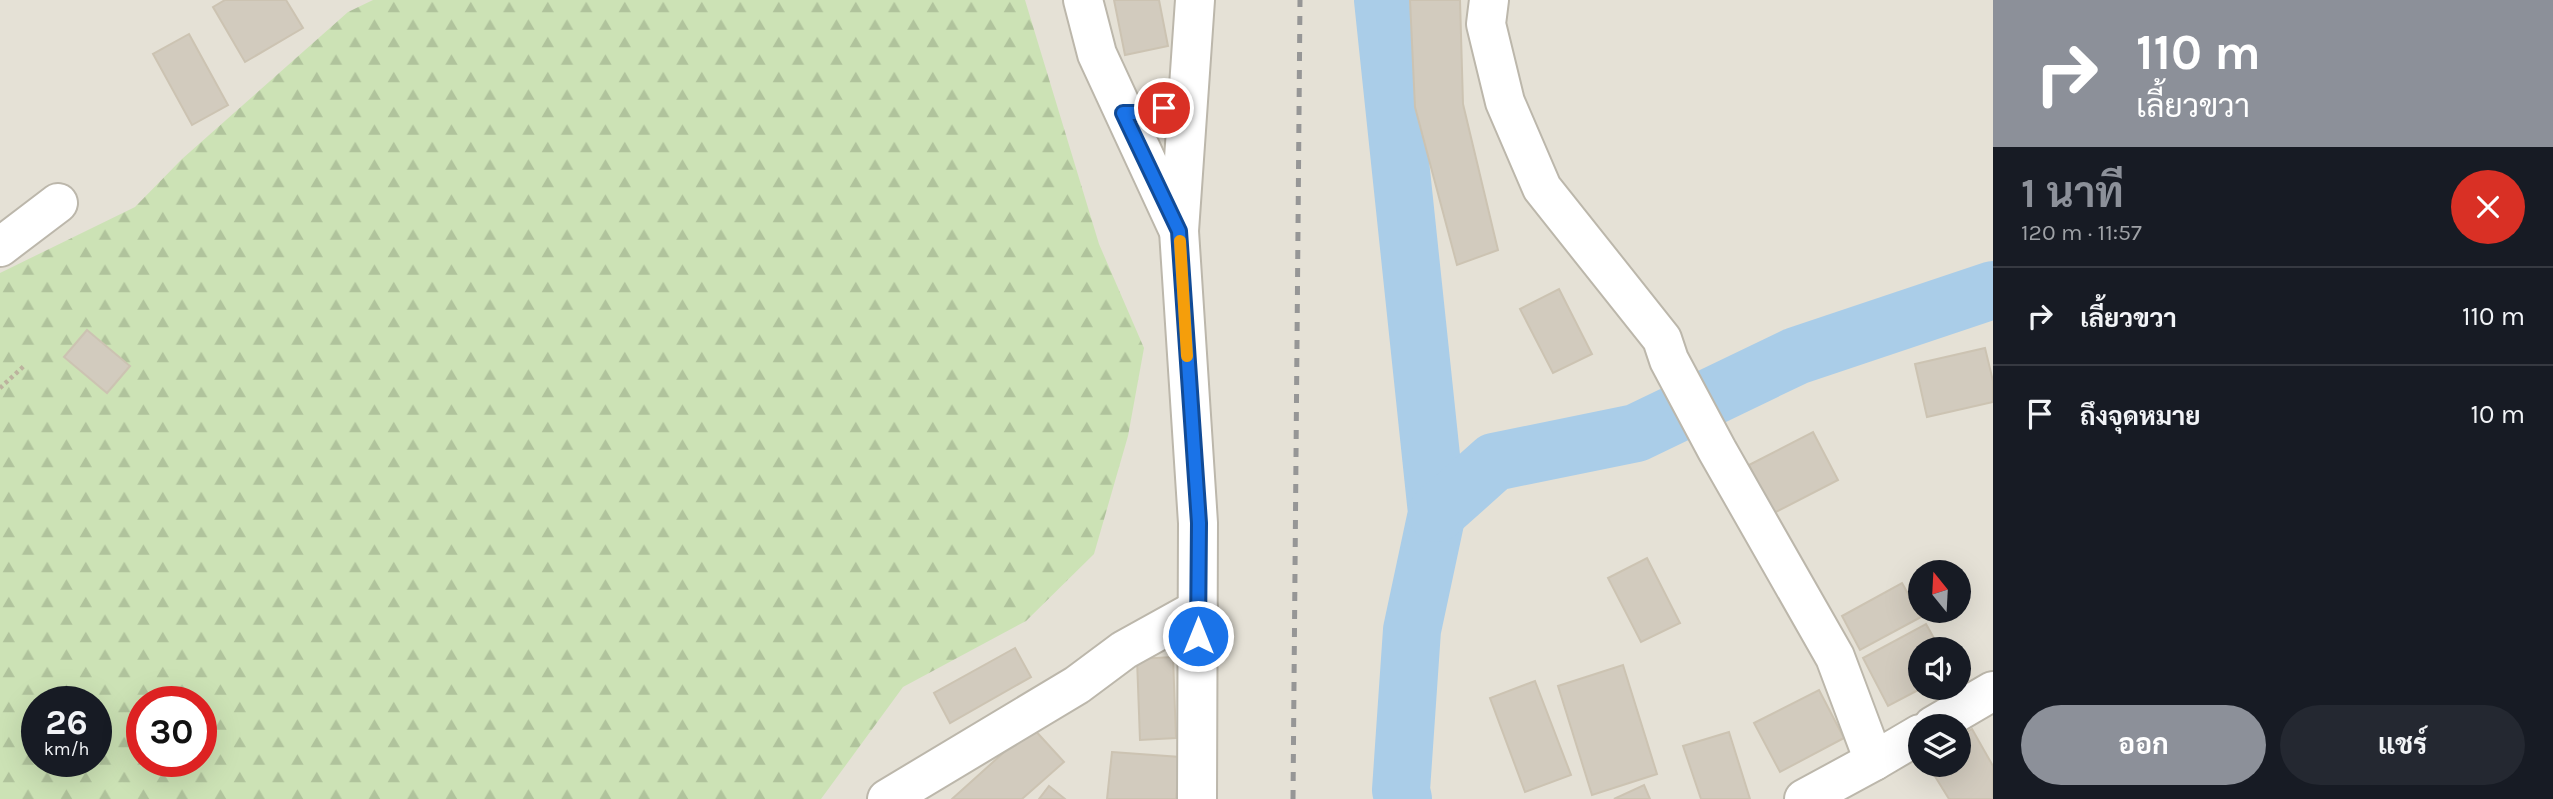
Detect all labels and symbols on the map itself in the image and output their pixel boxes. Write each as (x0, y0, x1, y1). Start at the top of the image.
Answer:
pin (1134, 78, 1194, 138)
north arrow (1908, 560, 1970, 623)
position arrow (1161, 599, 1235, 673)
speed limit sign: 30 (126, 686, 217, 777)

